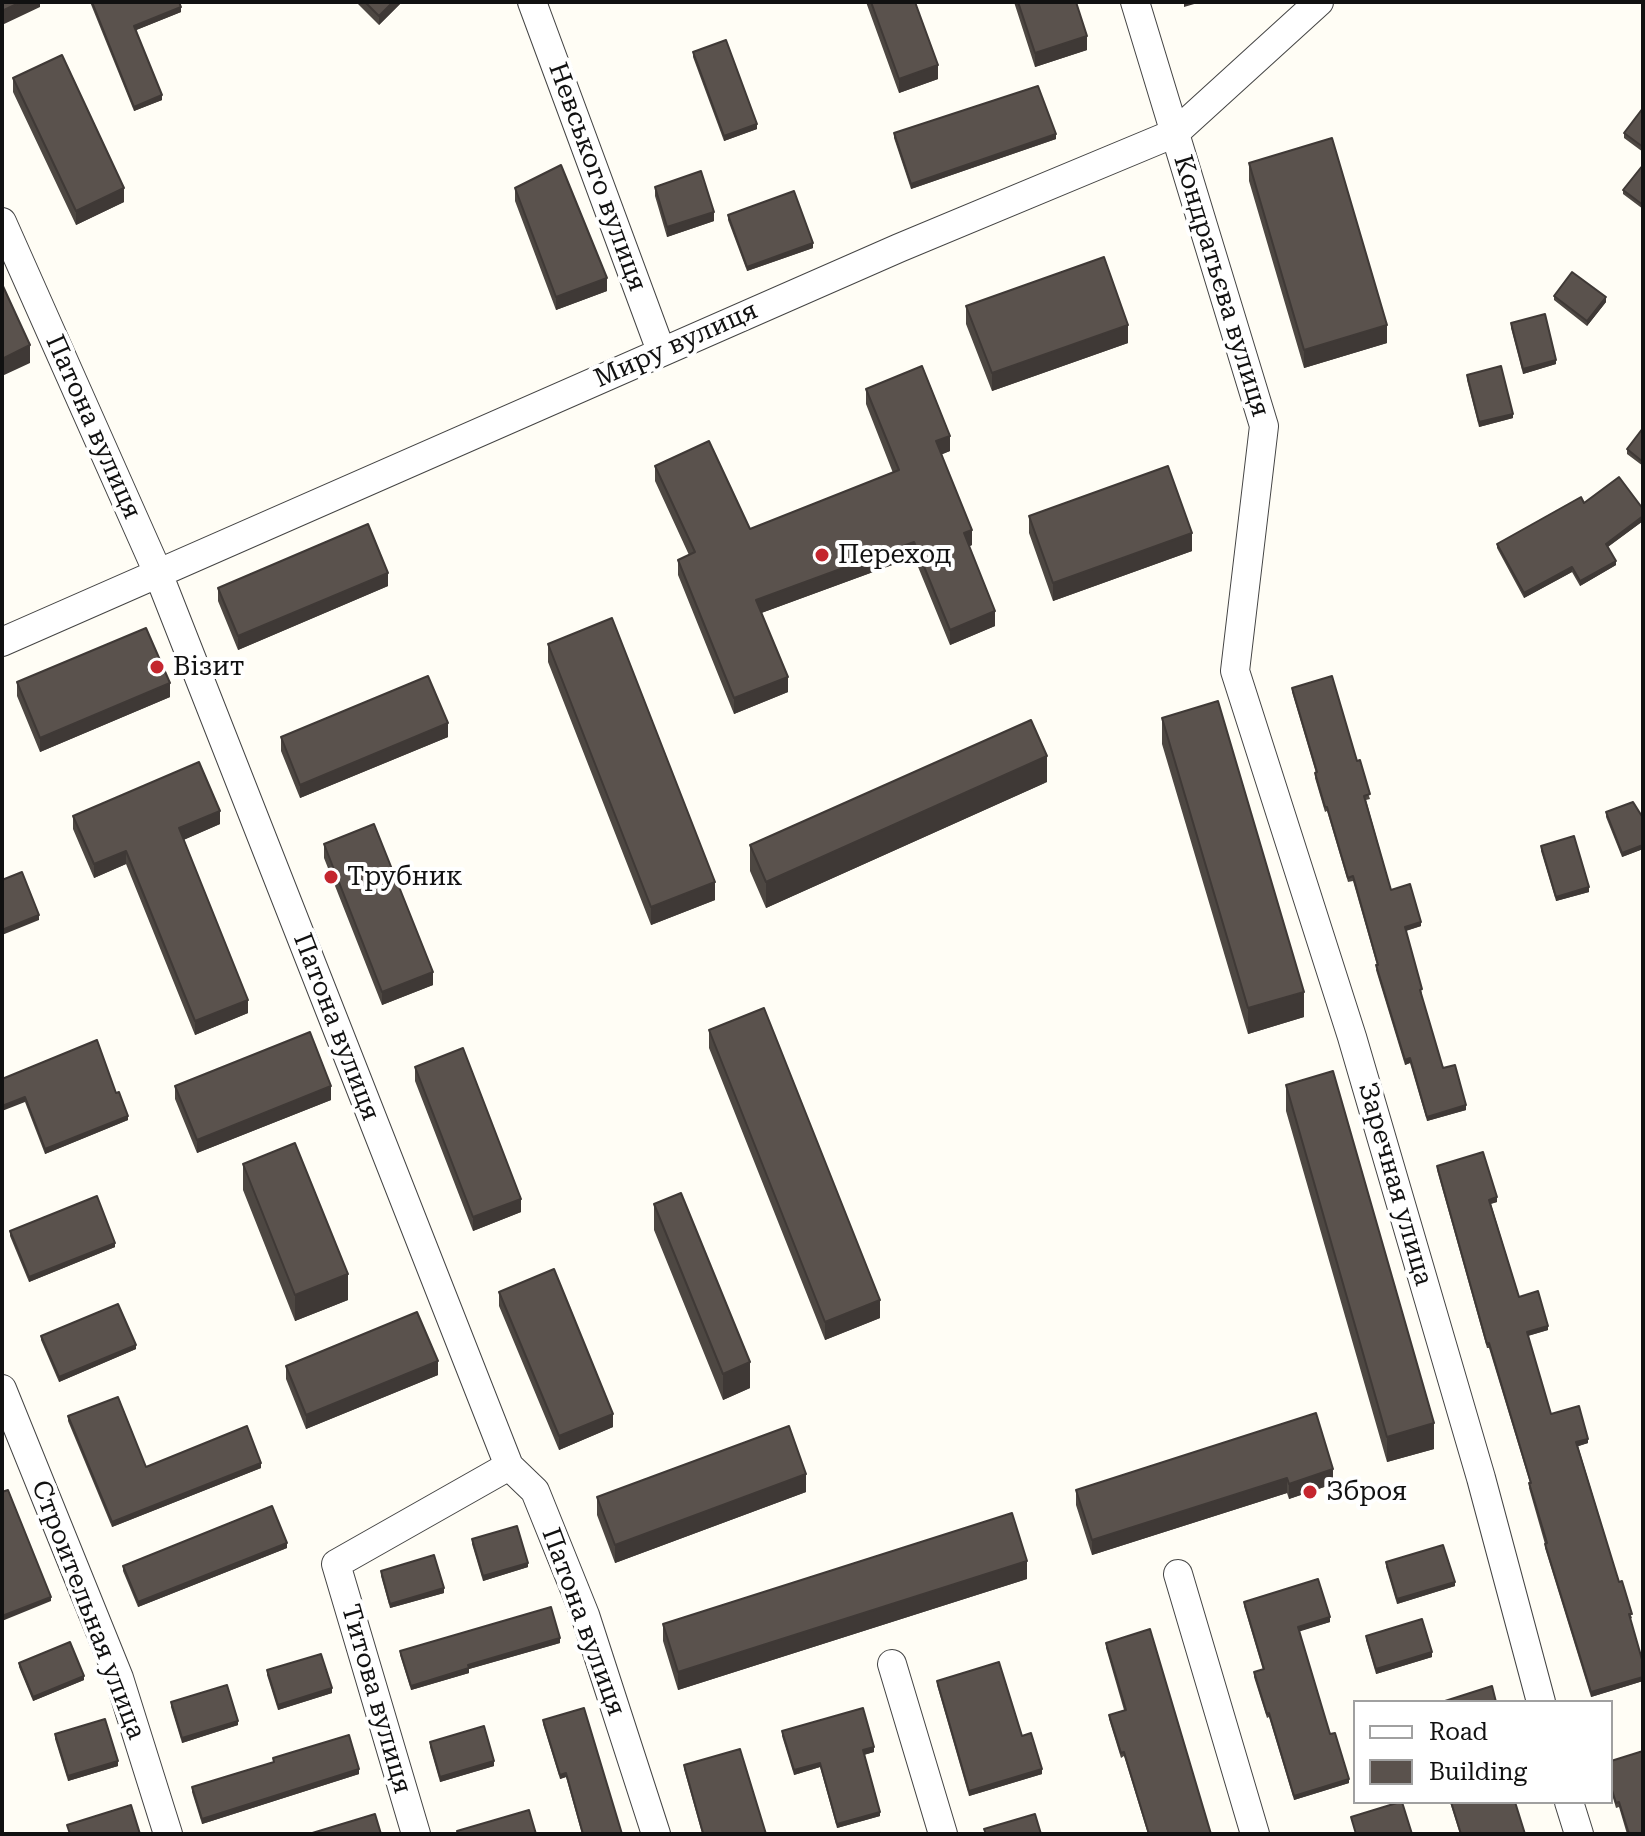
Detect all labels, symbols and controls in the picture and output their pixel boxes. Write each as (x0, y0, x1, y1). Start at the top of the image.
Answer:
street label: Невського вулиця (541, 59, 653, 295)
street label: Кондратьєва вулиця (1166, 151, 1276, 421)
street label: Миру вулиця (589, 295, 763, 395)
street label: Патона вулиця (39, 330, 147, 524)
place label: Переход (838, 539, 952, 571)
marker: Переход (813, 546, 831, 564)
place label: Візит (173, 651, 244, 683)
marker: Візит (148, 658, 166, 676)
place label: Трубник (347, 861, 463, 893)
marker: Трубник (322, 868, 340, 886)
street label: Патона вулиця (286, 929, 386, 1125)
street label: Заречная улица (1351, 1079, 1439, 1289)
street label: Строительная улица (24, 1476, 152, 1744)
place label: Зброя (1326, 1476, 1407, 1508)
marker: Зброя (1301, 1483, 1319, 1501)
street label: Патона вулиця (535, 1524, 631, 1720)
street label: Титова вулиця (334, 1601, 418, 1797)
legend (1353, 1700, 1613, 1804)
text: Road (1429, 1718, 1488, 1746)
text: Building (1429, 1758, 1527, 1786)

